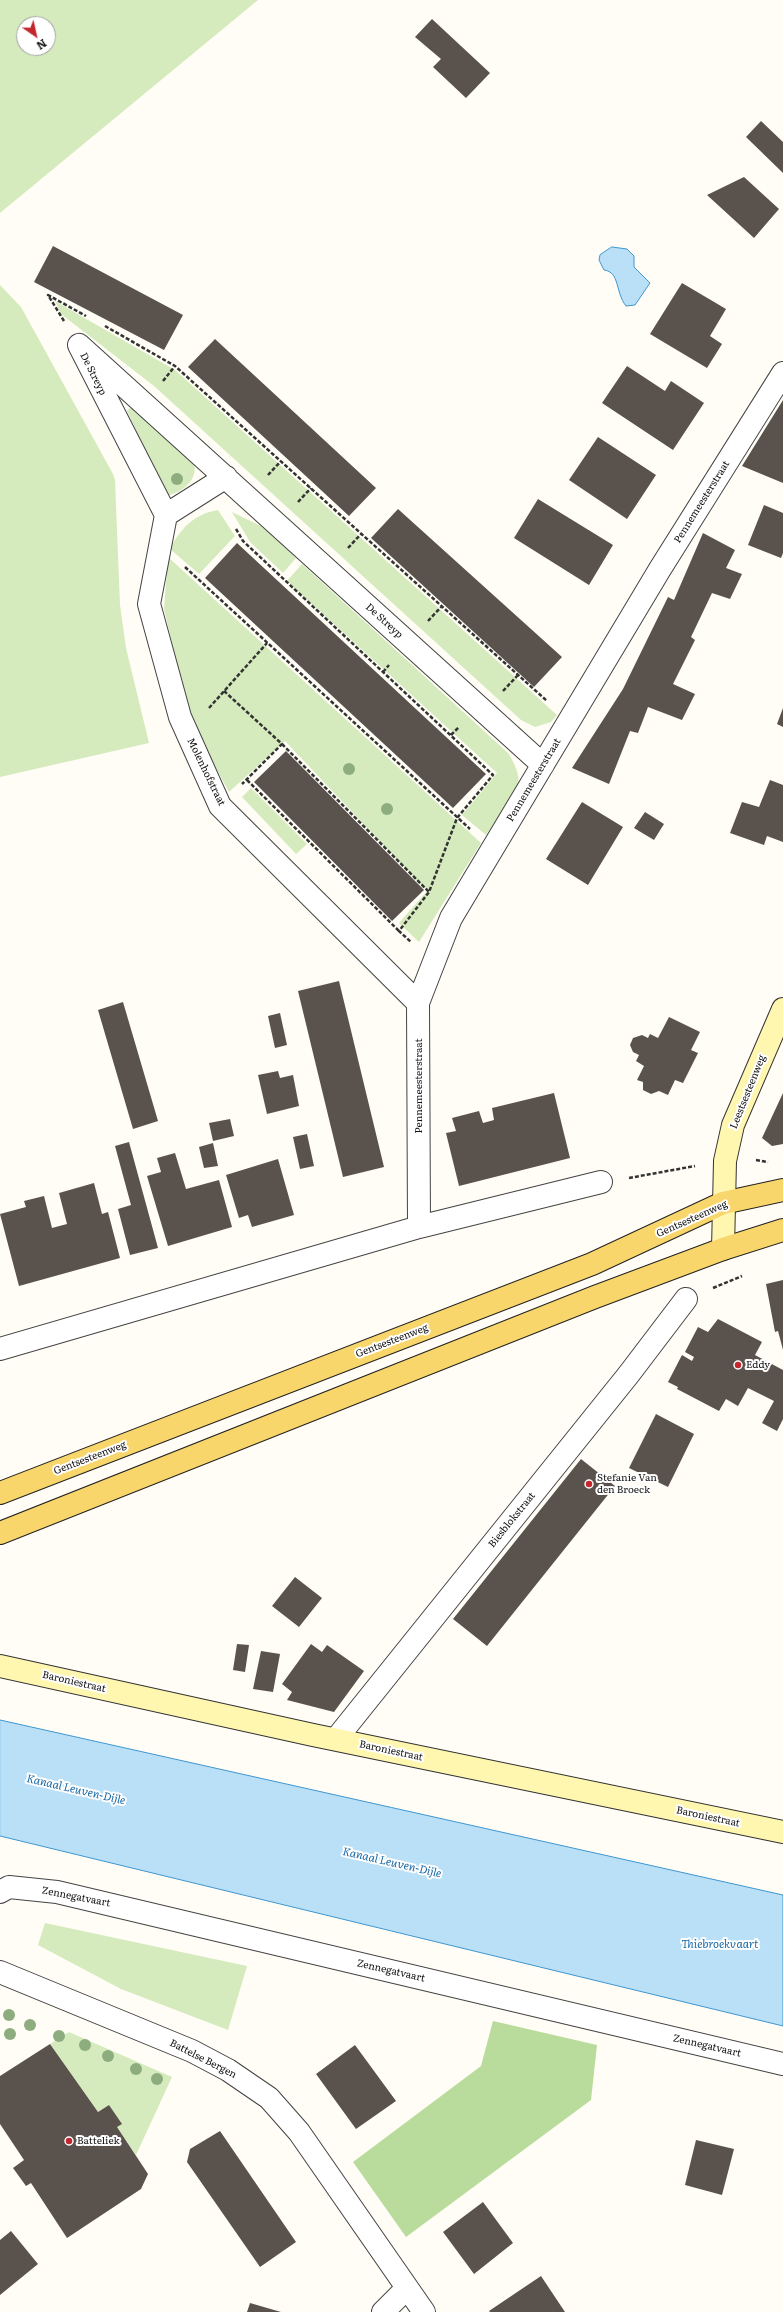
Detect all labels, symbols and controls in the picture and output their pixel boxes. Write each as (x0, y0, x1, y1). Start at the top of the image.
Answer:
north arrow (16, 16, 56, 56)
text: N (34, 36, 50, 54)
street label: De Streyp (77, 351, 109, 397)
street label: Pennemeesterstraat (672, 459, 732, 545)
street label: De Streyp (363, 601, 405, 641)
street label: Molenhofstraat (184, 736, 228, 808)
street label: Pennemeesterstraat (504, 736, 564, 824)
street label: Pennemeesterstraat (413, 1039, 425, 1133)
street label: Leestsesteenweg (728, 1053, 768, 1131)
street label: Gentsesteenweg (655, 1198, 729, 1240)
street label: Gentsesteenweg (354, 1322, 430, 1360)
place label: Eddy (746, 1359, 770, 1371)
marker: Eddy (733, 1360, 743, 1370)
street label: Gentsesteenweg (52, 1439, 128, 1477)
place label: Stefanie Van den Broeck (597, 1472, 657, 1496)
marker: Stefanie Van den Broeck (584, 1479, 594, 1489)
street label: Biesblokstraat (486, 1490, 538, 1550)
street label: Baroniestraat (41, 1669, 107, 1695)
street label: Baroniestraat (358, 1738, 424, 1764)
water label: Kanaal Leuven-Dijle (25, 1772, 127, 1808)
street label: Baroniestraat (675, 1804, 741, 1830)
water label: Kanaal Leuven-Dijle (341, 1845, 443, 1881)
street label: Zennegatvaart (41, 1884, 111, 1910)
water label: Thiebroekvaart (682, 1938, 758, 1952)
street label: Zennegatvaart (356, 1957, 426, 1985)
street label: Zennegatvaart (672, 2032, 742, 2060)
street label: Battelse Bergen (168, 2037, 238, 2081)
place label: Batteliek (77, 2135, 120, 2147)
marker: Batteliek (64, 2136, 74, 2146)

